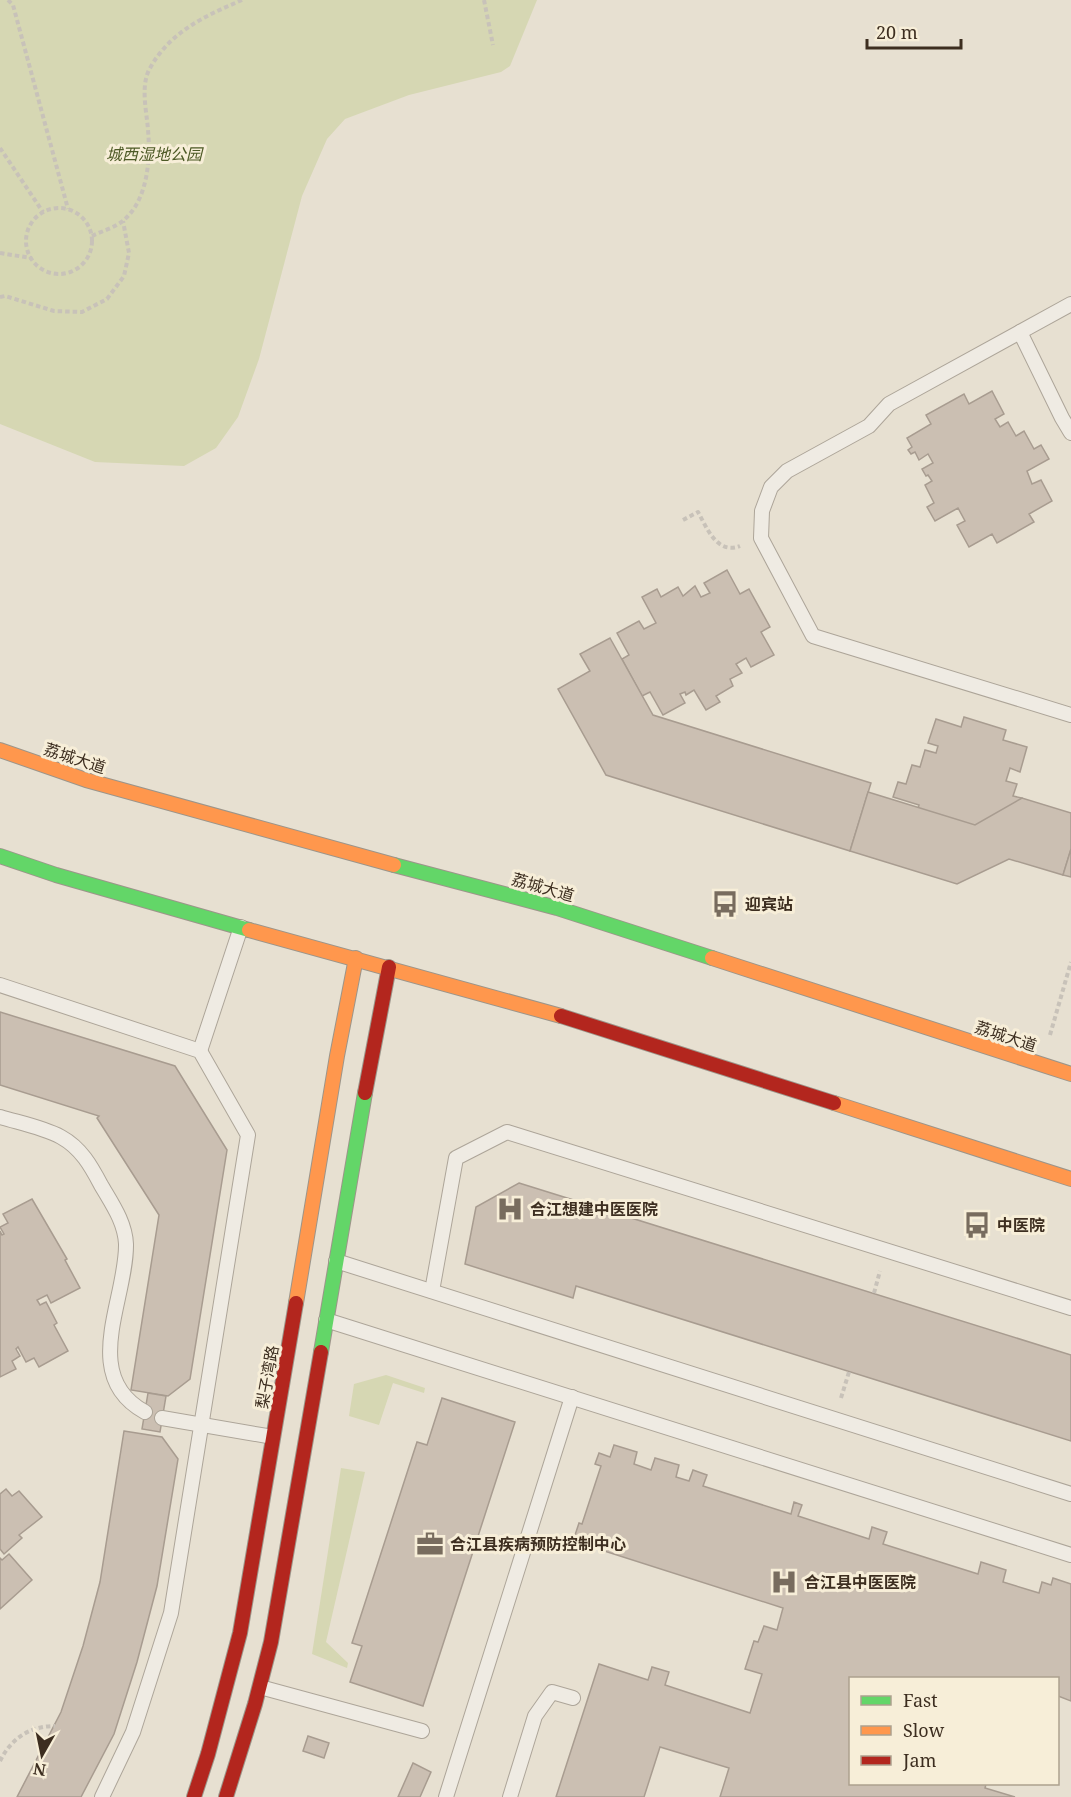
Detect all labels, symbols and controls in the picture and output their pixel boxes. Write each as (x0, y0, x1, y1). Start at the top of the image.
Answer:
scale bar (867, 12, 962, 50)
text: 20 m (876, 20, 918, 44)
park label: 城西湿地公园 (106, 143, 204, 165)
street label: 荔城大道 (41, 738, 109, 778)
street label: 荔城大道 (509, 868, 577, 906)
bus stop icon: 迎宾站 (710, 889, 740, 919)
place label: 迎宾站 (745, 893, 793, 915)
street label: 荔城大道 (972, 1016, 1040, 1056)
hospital icon: 合江想建中医医院 (495, 1194, 525, 1224)
place label: 合江想建中医医院 (530, 1198, 658, 1220)
bus stop icon: 中医院 (962, 1210, 992, 1240)
place label: 中医院 (997, 1214, 1045, 1236)
street label: 梨子湾路 (251, 1344, 283, 1410)
office icon: 合江县疾病预防控制中心 (415, 1529, 445, 1559)
place label: 合江县疾病预防控制中心 (450, 1533, 626, 1555)
hospital icon: 合江县中医医院 (769, 1567, 799, 1597)
place label: 合江县中医医院 (804, 1571, 916, 1593)
legend (849, 1677, 1059, 1785)
text: Fast (903, 1688, 938, 1712)
text: Slow (903, 1718, 945, 1742)
north arrow (12, 1725, 72, 1785)
text: Jam (902, 1748, 937, 1772)
text: N (31, 1758, 48, 1782)

